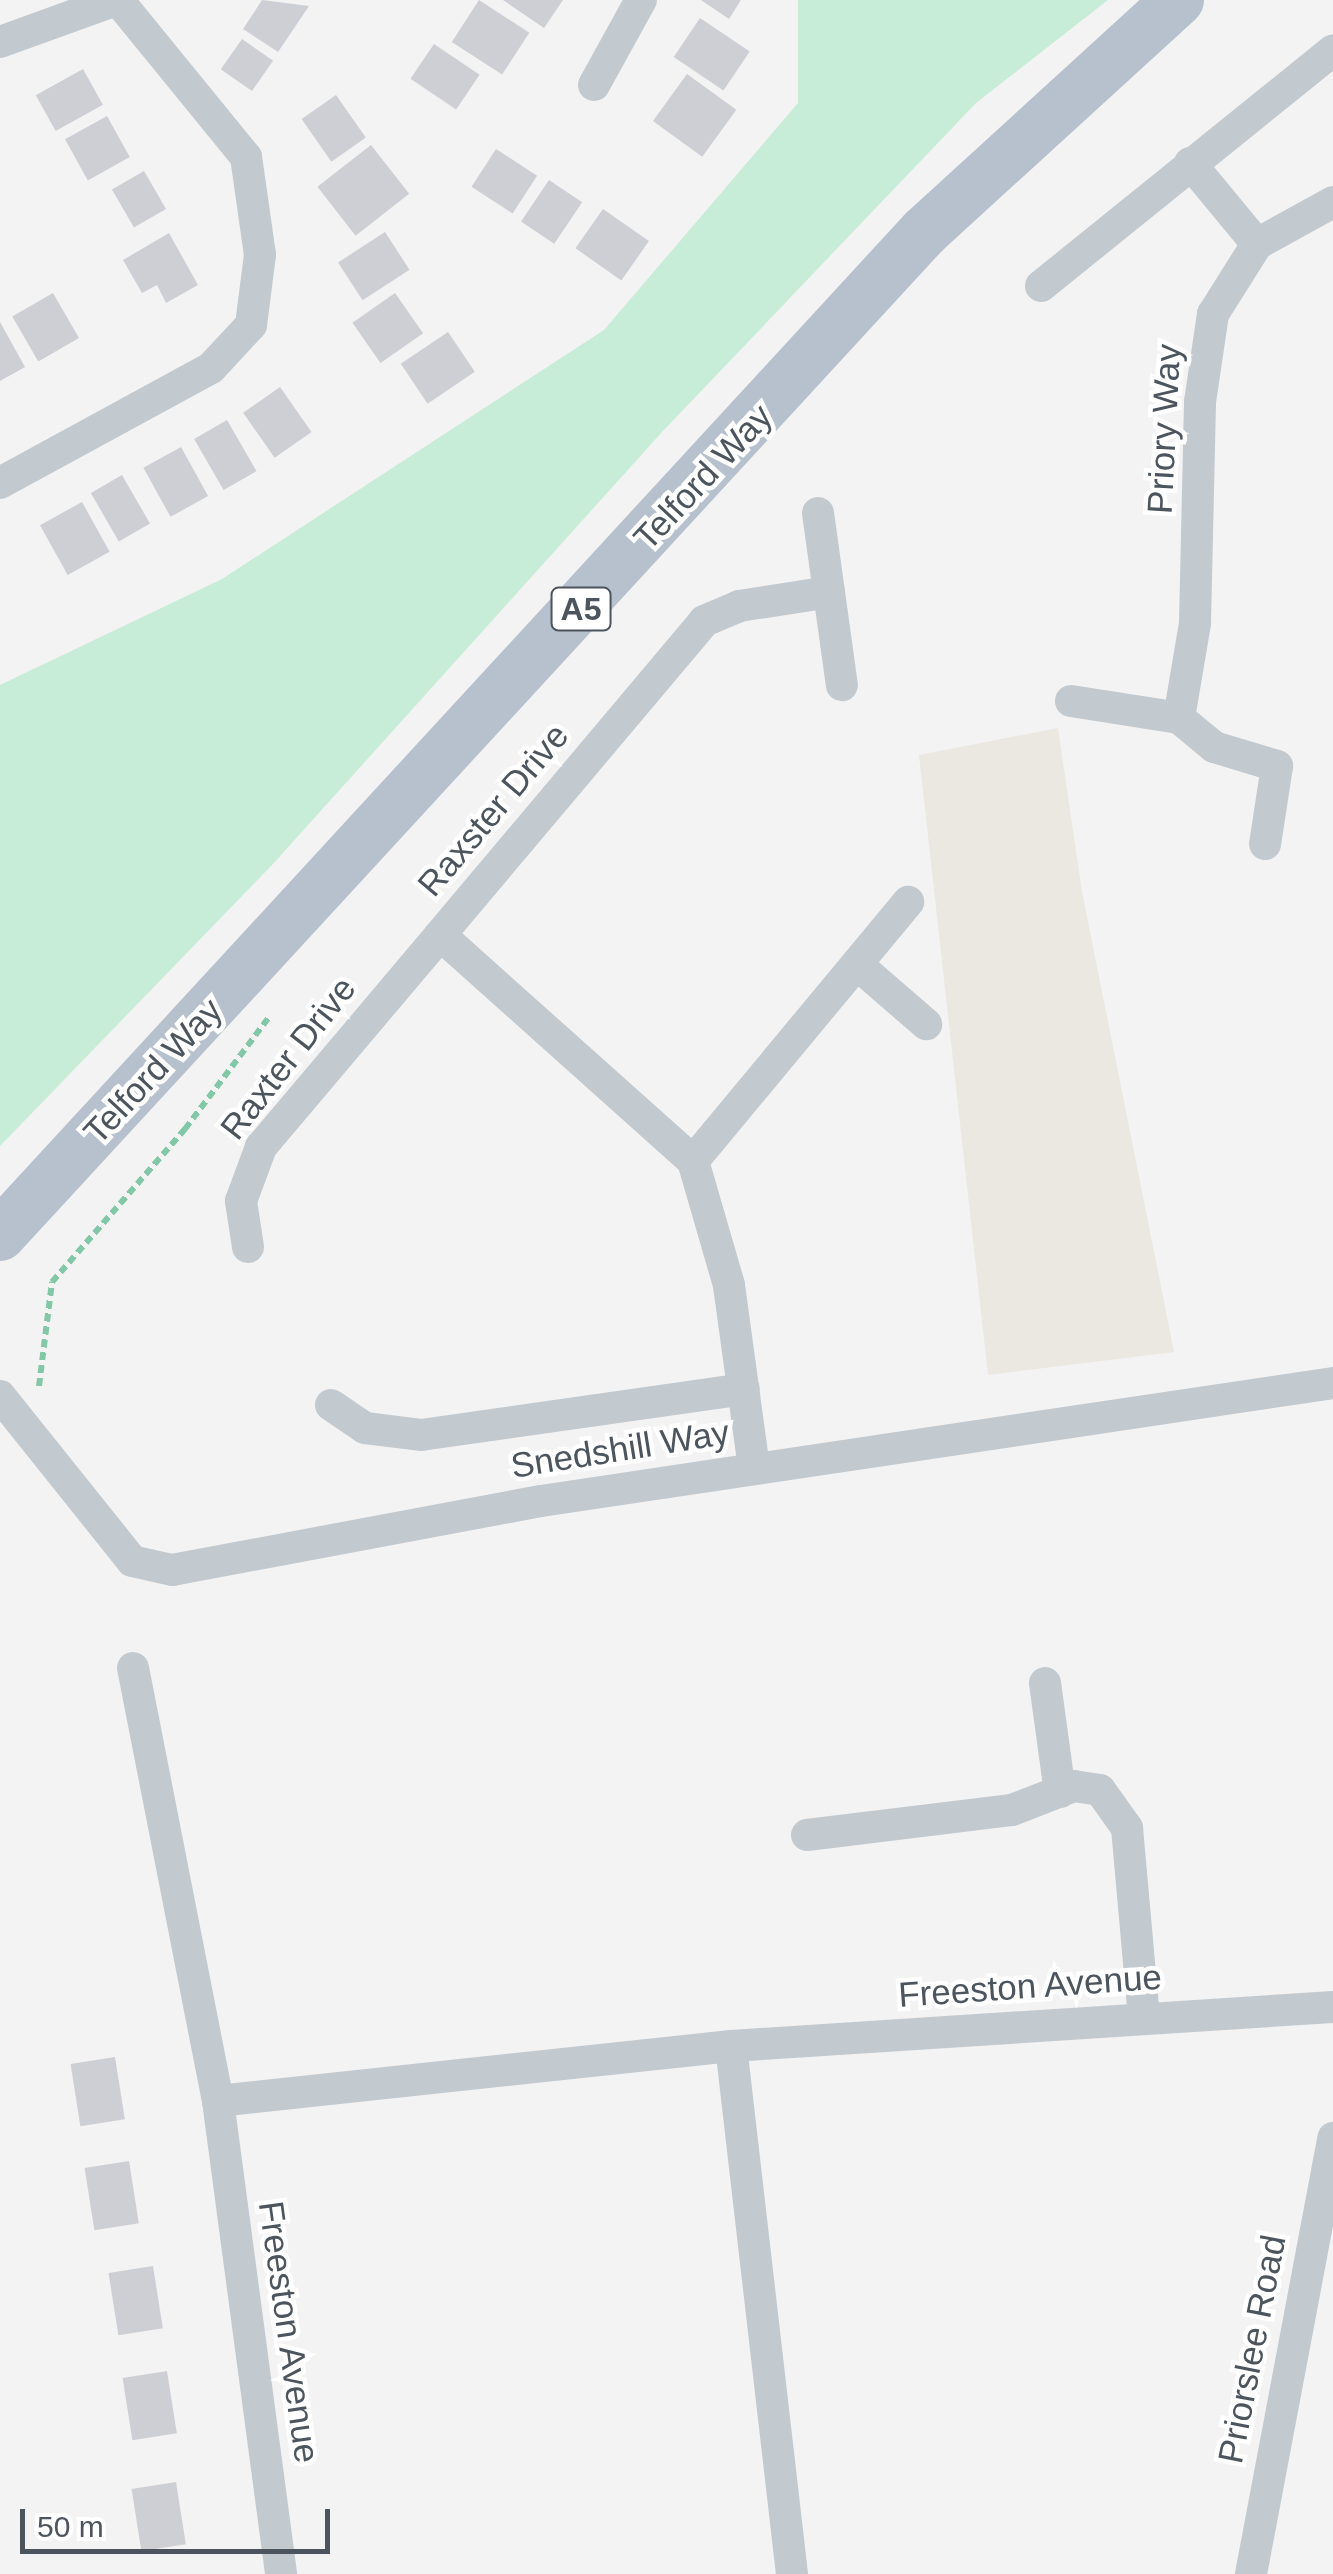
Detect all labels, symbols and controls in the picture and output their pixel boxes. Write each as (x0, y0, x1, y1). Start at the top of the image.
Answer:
street label: Priory Way (1139, 343, 1189, 515)
street label: Telford Way (625, 396, 781, 558)
road number: A5 (548, 582, 614, 636)
street label: Raxster Drive (409, 715, 577, 905)
street label: Raxter Drive (212, 968, 364, 1148)
street label: Telford Way (75, 990, 231, 1152)
street label: Snedshill Way (508, 1411, 732, 1487)
street label: Freeston Avenue (896, 1956, 1164, 2016)
street label: Freeston Avenue (250, 2197, 328, 2467)
street label: Priorslee Road (1209, 2231, 1295, 2467)
scale bar (25, 2489, 335, 2551)
text: 50 m (37, 2510, 104, 2543)

